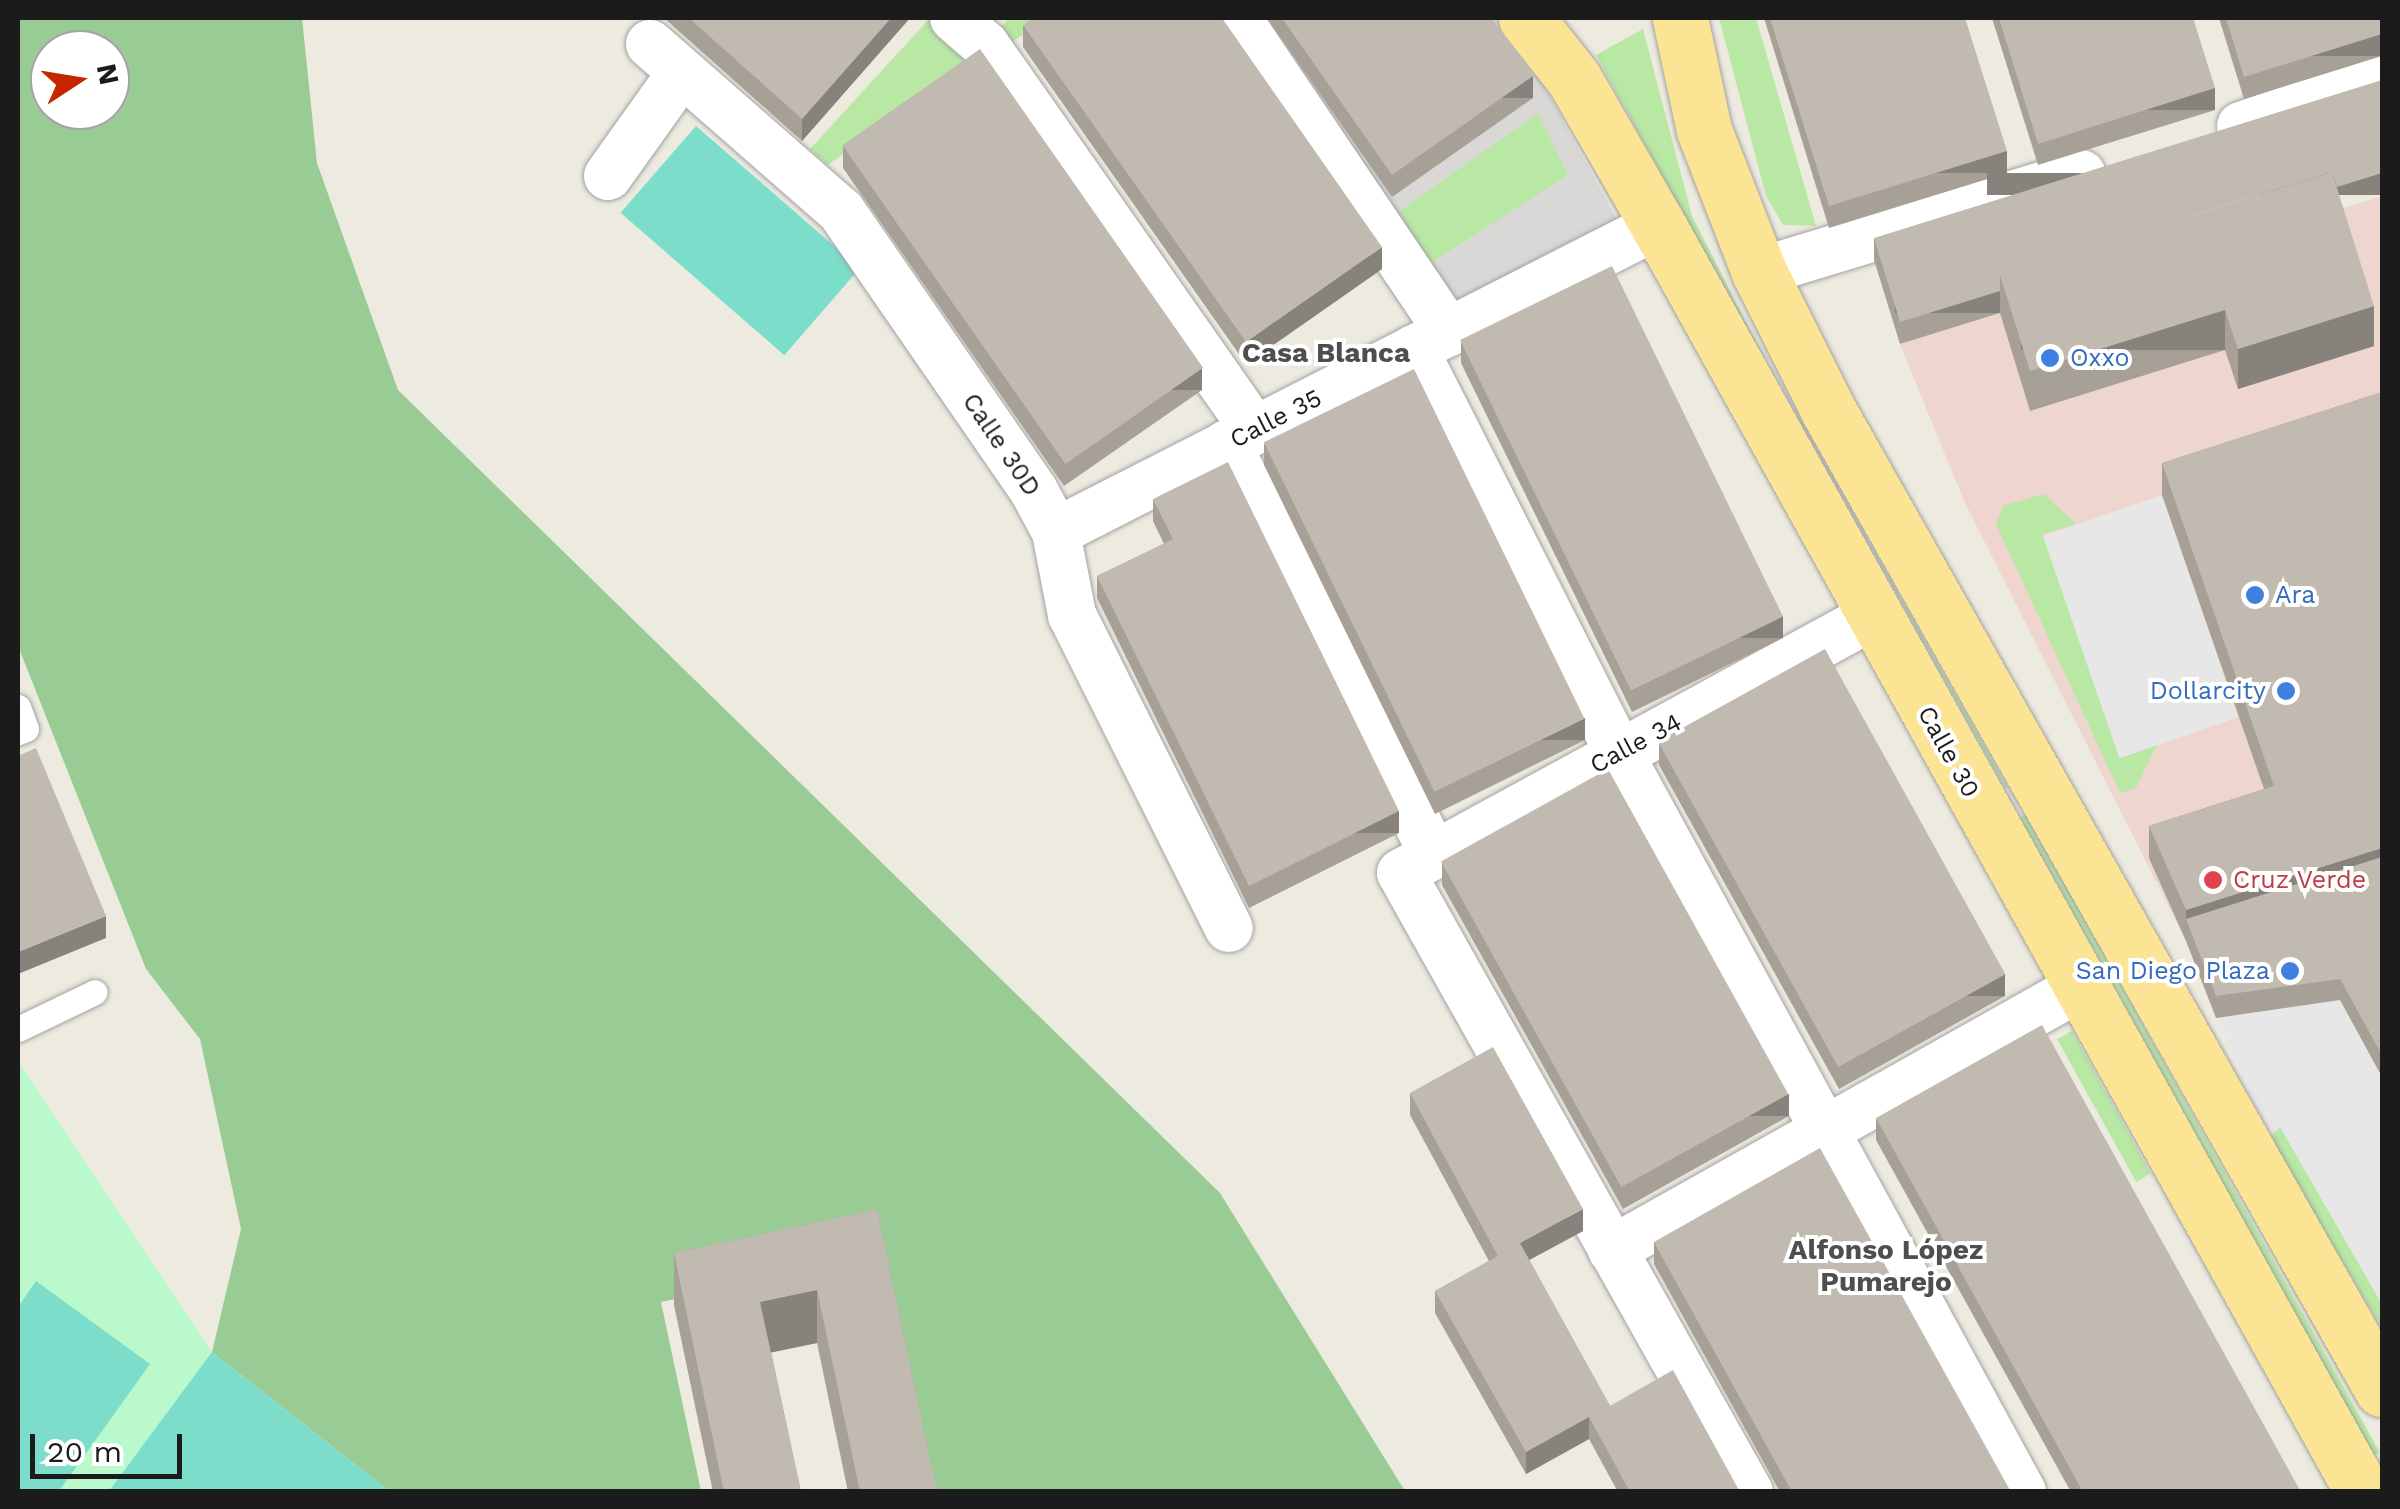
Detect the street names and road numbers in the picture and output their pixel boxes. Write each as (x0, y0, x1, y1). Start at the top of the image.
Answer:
street label: Calle 35 (1225, 383, 1327, 455)
street label: Calle 30D (956, 388, 1046, 502)
street label: Calle 30 (1911, 701, 1985, 803)
street label: Calle 34 (1585, 707, 1687, 781)

